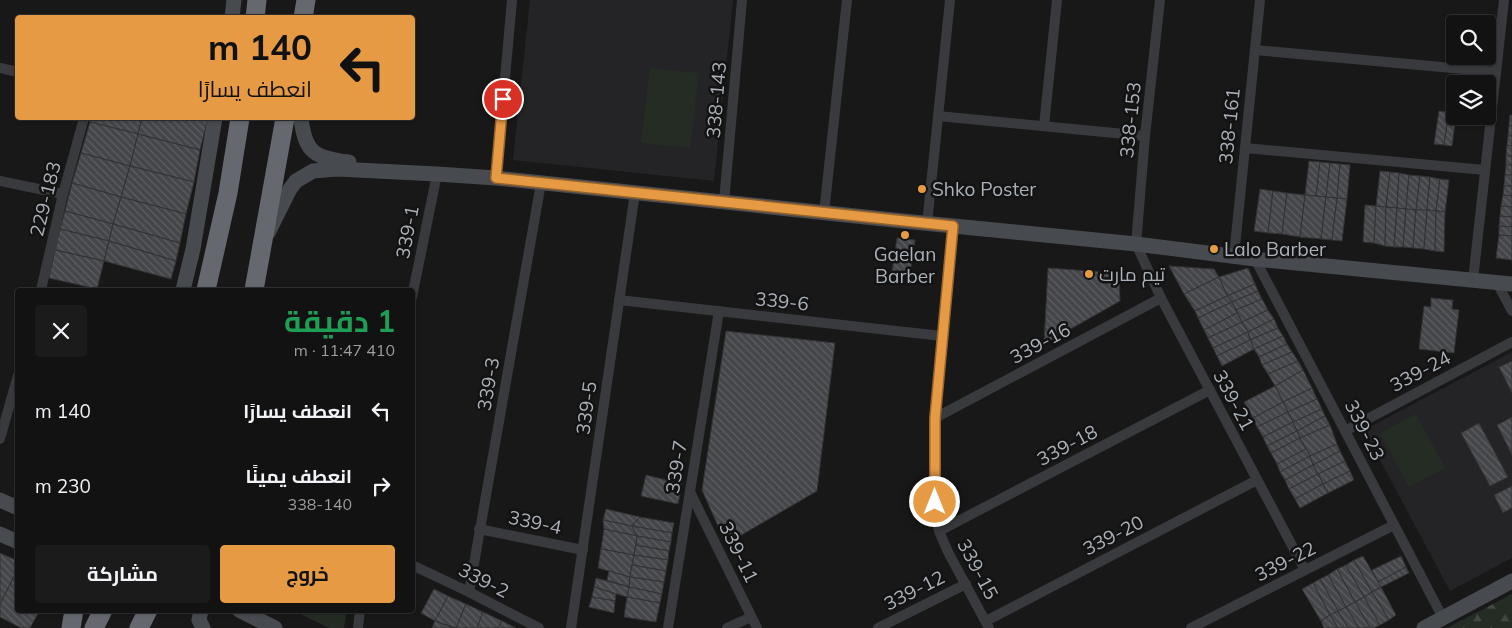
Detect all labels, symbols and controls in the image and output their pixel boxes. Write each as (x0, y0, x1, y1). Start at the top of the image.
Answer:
map controls (1446, 15, 1496, 125)
button: search (1446, 15, 1496, 65)
text: 140 m (208, 25, 312, 69)
icon: left (330, 35, 395, 100)
street label: 338-143 (701, 61, 731, 139)
text: انعطف يسارًا (198, 75, 312, 103)
button: layers (1446, 75, 1496, 125)
pin (482, 78, 524, 120)
street label: 338-153 (1114, 81, 1146, 159)
icon: arrive (489, 85, 517, 113)
street label: 338-161 (1213, 87, 1245, 165)
street label: 229-183 (24, 159, 66, 239)
place label: Shko Poster (932, 177, 1036, 201)
marker: Shko Poster (916, 183, 928, 195)
street label: 339-1 (390, 203, 424, 261)
marker: Gaelan Barber (899, 229, 911, 241)
place label: Lalo Barber (1224, 237, 1326, 261)
place label: Gaelan Barber (874, 242, 936, 288)
marker: Lalo Barber (1208, 243, 1220, 255)
place label: تيم مارت (1099, 262, 1165, 288)
marker: تيم مارت (1083, 268, 1095, 280)
street label: 339-6 (754, 286, 810, 316)
text: 1 دقيقة (284, 302, 395, 340)
button: close (35, 305, 87, 357)
street label: 339-16 (1006, 317, 1074, 369)
text: 410 m · 11:47 (294, 340, 395, 360)
street label: 339-24 (1386, 345, 1454, 397)
street label: 339-3 (472, 355, 504, 413)
street label: 339-21 (1208, 366, 1260, 434)
street label: 339-5 (570, 380, 602, 436)
street label: 339-23 (1340, 396, 1390, 464)
icon: left (367, 397, 395, 425)
text: 140 m (35, 399, 91, 423)
text: انعطف يسارًا (243, 399, 352, 423)
street label: 339-18 (1033, 419, 1101, 471)
street label: 339-7 (660, 439, 692, 495)
text: انعطف يمينًا (246, 464, 352, 488)
icon: right (367, 472, 395, 500)
text: 230 m (35, 474, 91, 498)
position arrow (908, 475, 960, 527)
text: 338-140 (288, 494, 352, 514)
street label: 339-4 (506, 505, 564, 539)
street label: 339-20 (1079, 510, 1147, 560)
street label: 339-11 (714, 517, 764, 587)
street label: 339-15 (952, 535, 1004, 603)
street label: 339-22 (1251, 536, 1319, 586)
button: مشاركة (35, 545, 210, 603)
button: خروج (220, 545, 395, 603)
street label: 339-2 (455, 557, 513, 603)
street label: 339-12 (880, 565, 948, 615)

